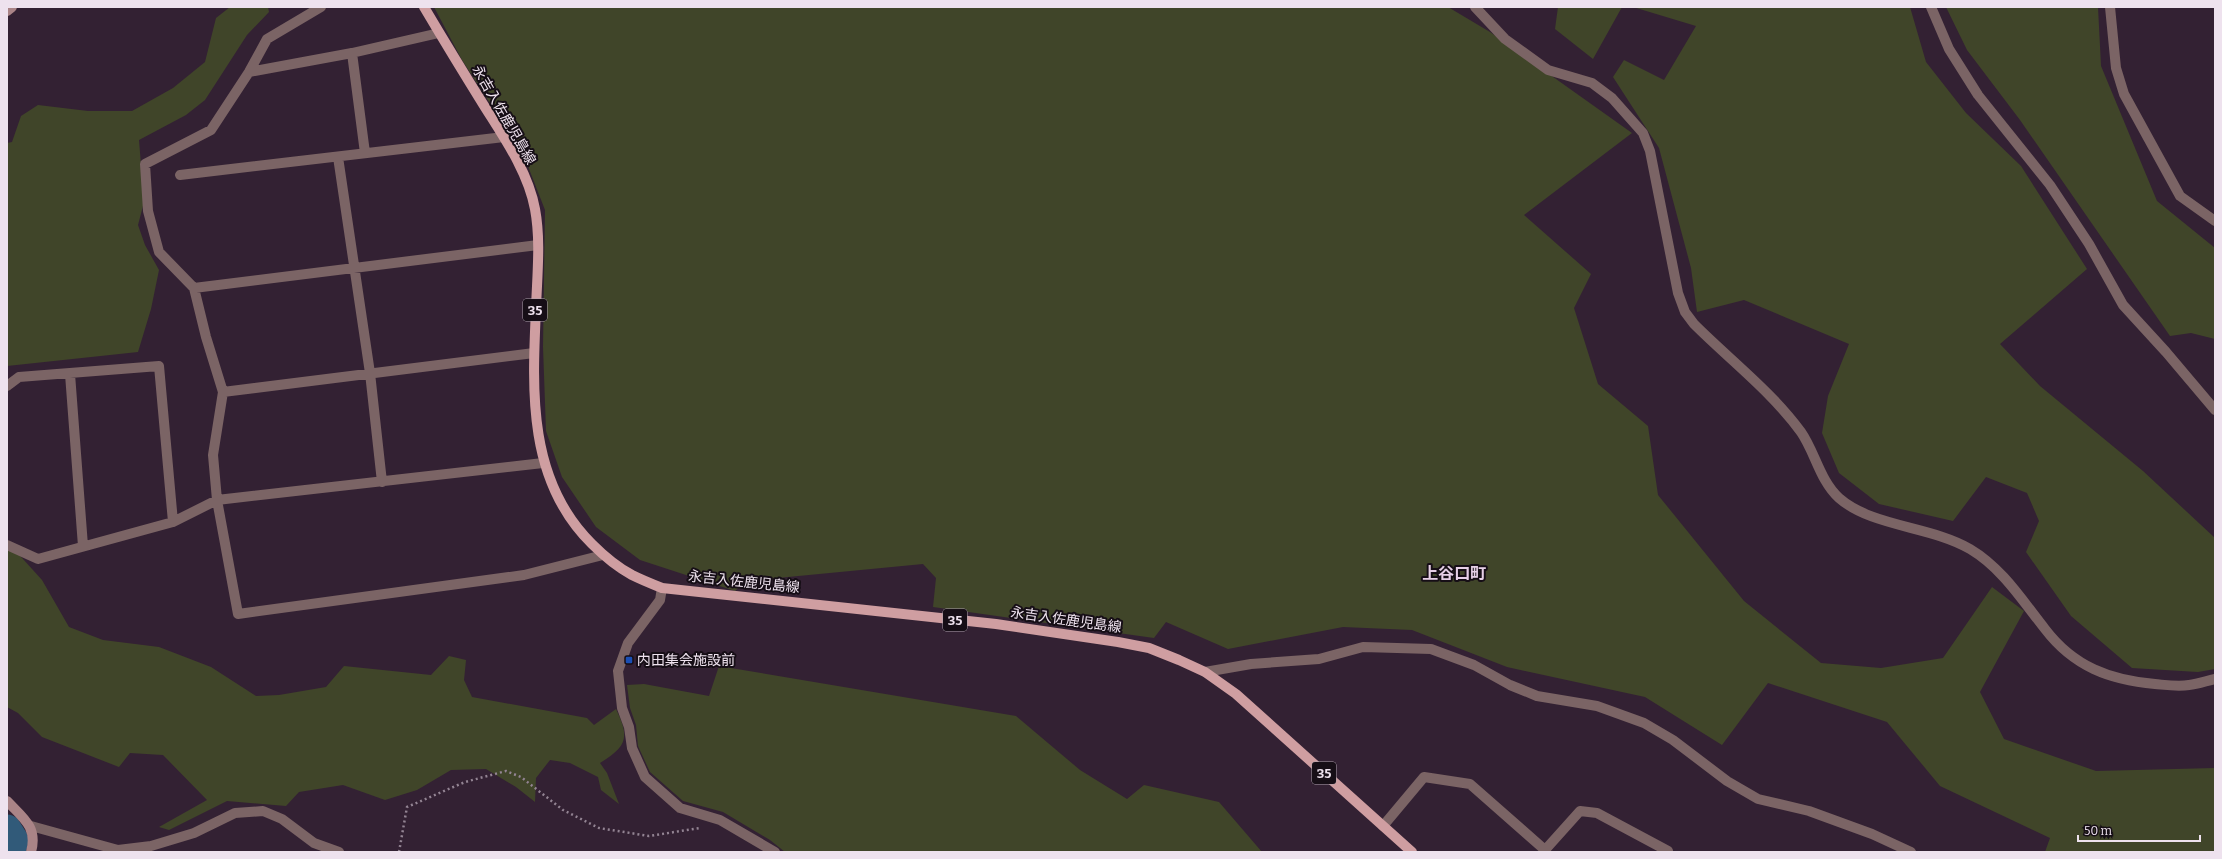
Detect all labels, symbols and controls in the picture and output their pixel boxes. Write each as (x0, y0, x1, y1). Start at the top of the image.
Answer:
street label: 永吉入佐鹿児島線 (469, 62, 539, 168)
road number: 35 (523, 299, 547, 321)
district label: 上谷口町 (1422, 564, 1486, 583)
street label: 永吉入佐鹿児島線 (687, 568, 801, 596)
street label: 永吉入佐鹿児島線 (1009, 604, 1123, 636)
road number: 35 (943, 609, 967, 631)
place label: 内田集会施設前 (637, 652, 735, 669)
marker: 内田集会施設前 (624, 655, 634, 665)
road number: 35 (1312, 762, 1336, 784)
scale bar (2078, 817, 2200, 843)
text: 50 m (2084, 824, 2113, 838)

